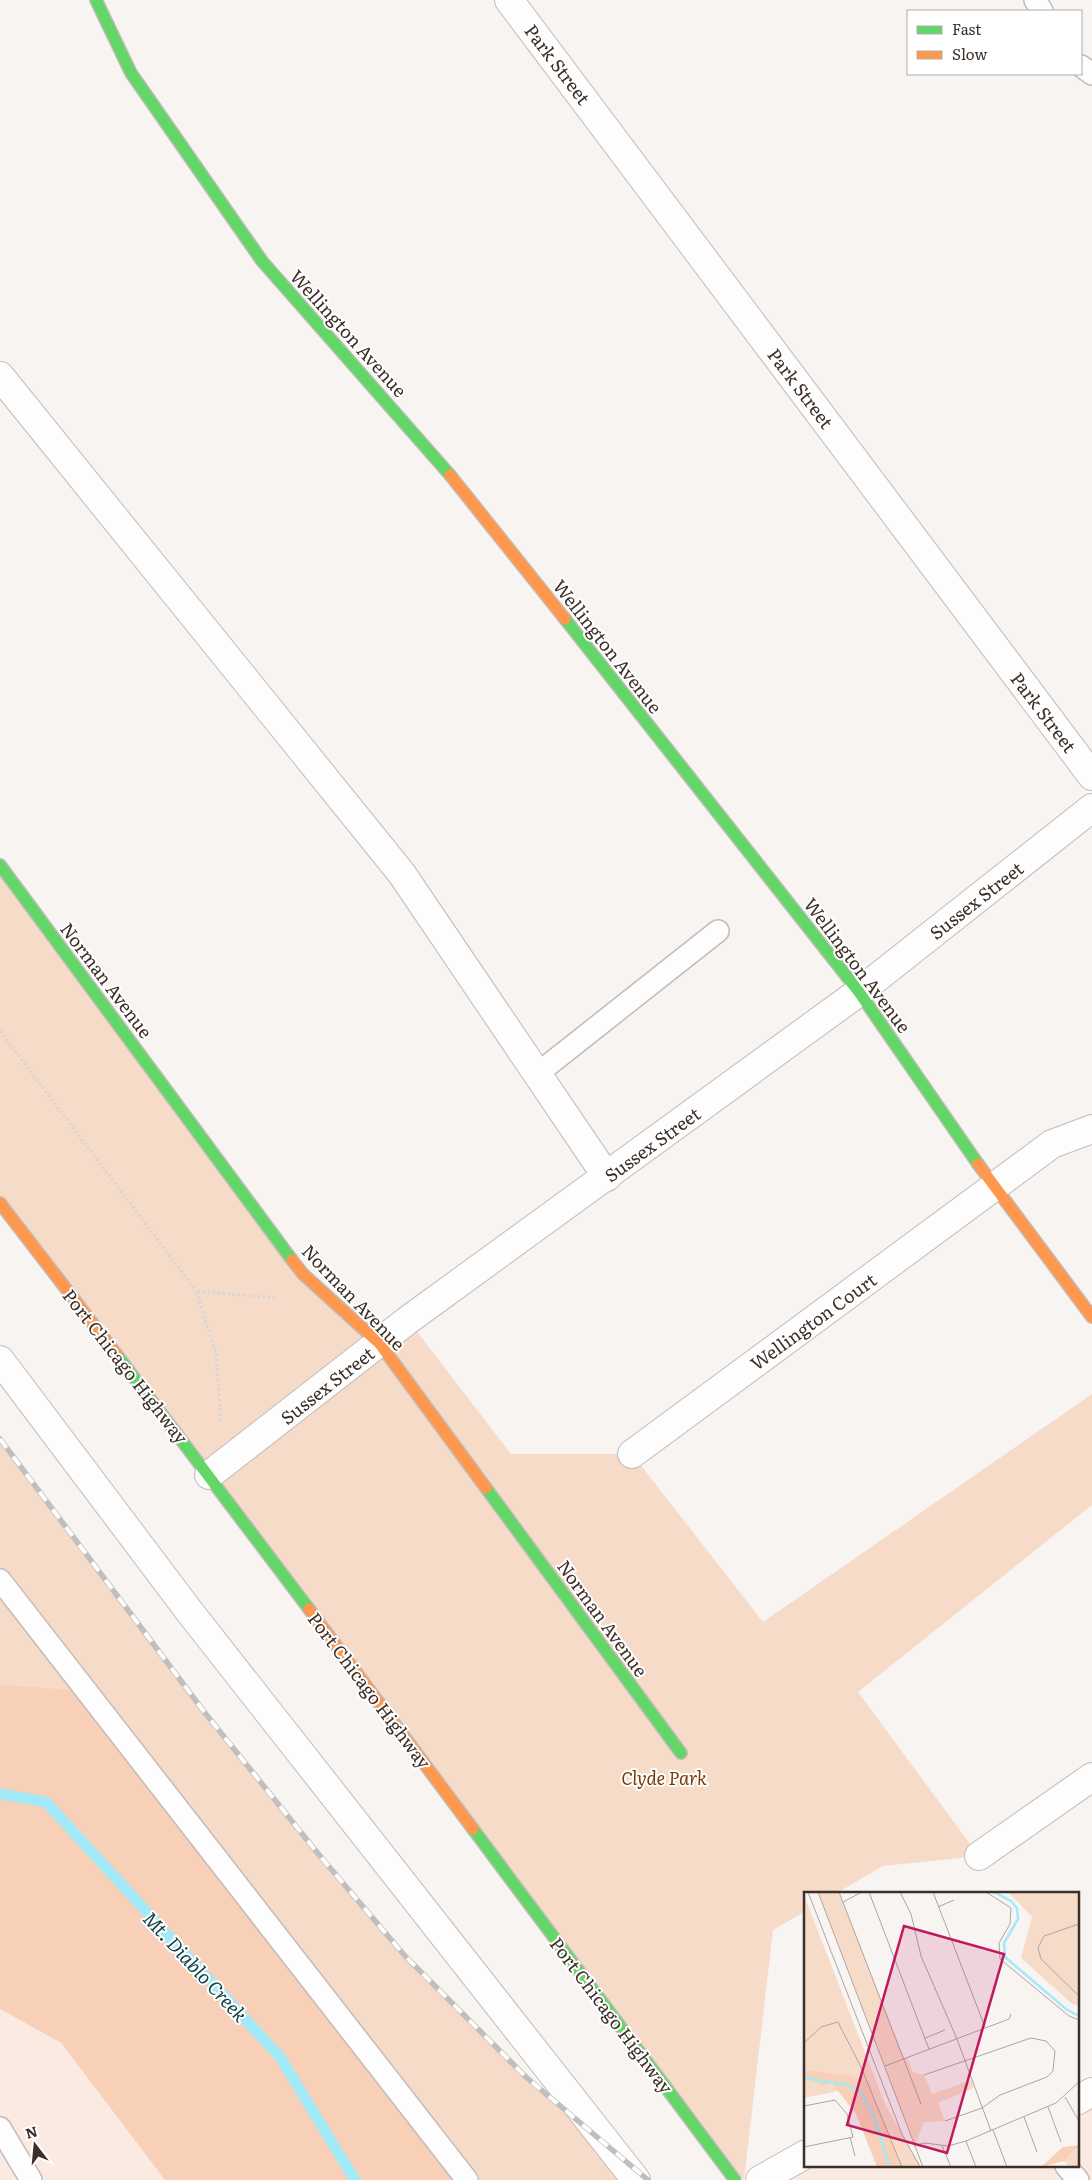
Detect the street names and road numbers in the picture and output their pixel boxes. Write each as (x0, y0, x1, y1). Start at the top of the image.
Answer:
street label: Park Street (519, 18, 598, 110)
street label: Wellington Avenue (284, 263, 414, 403)
street label: Park Street (762, 342, 841, 434)
street label: Wellington Avenue (547, 573, 669, 719)
street label: Park Street (1005, 666, 1084, 758)
street label: Sussex Street (923, 854, 1029, 945)
street label: Wellington Avenue (798, 892, 918, 1038)
street label: Norman Avenue (54, 916, 160, 1044)
street label: Sussex Street (598, 1099, 706, 1188)
street label: Norman Avenue (296, 1238, 412, 1356)
street label: Wellington Court (744, 1265, 882, 1376)
street label: Port Chicago Highway (57, 1283, 196, 1450)
street label: Sussex Street (274, 1339, 380, 1430)
street label: Norman Avenue (551, 1554, 655, 1682)
street label: Port Chicago Highway (302, 1606, 438, 1774)
street label: Port Chicago Highway (544, 1931, 680, 2099)

